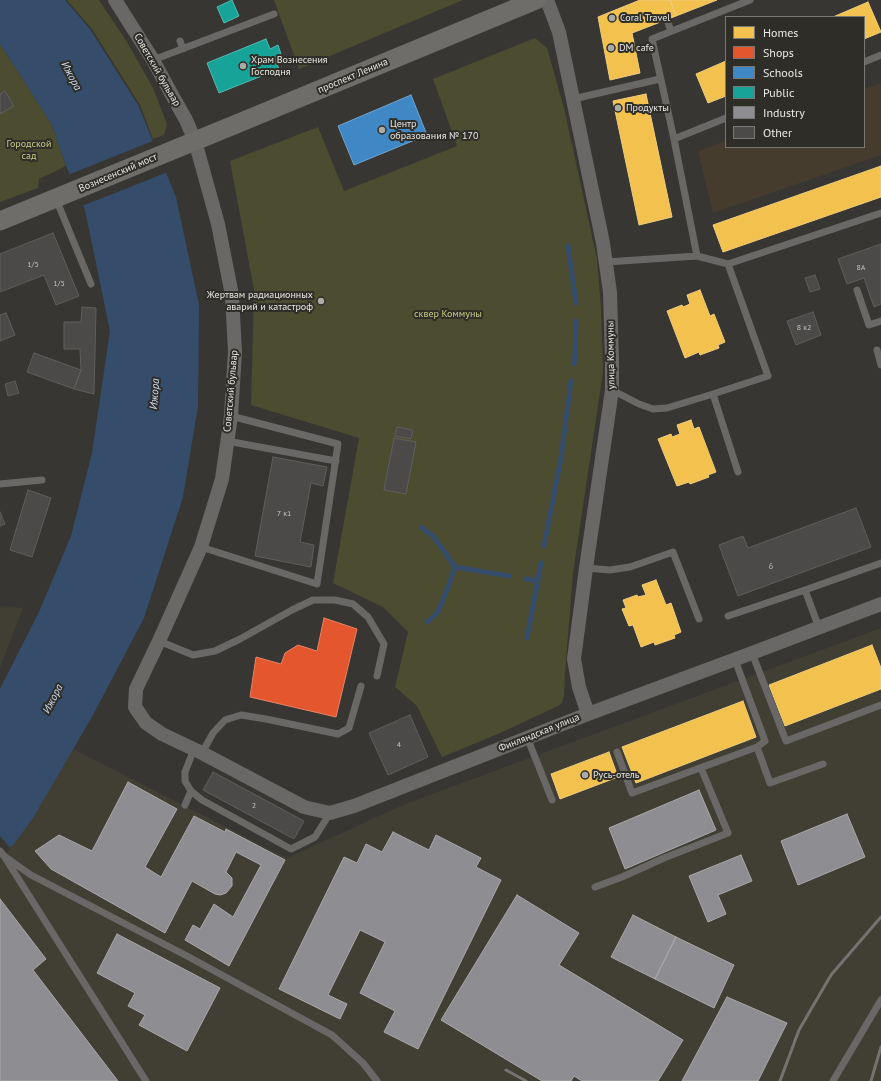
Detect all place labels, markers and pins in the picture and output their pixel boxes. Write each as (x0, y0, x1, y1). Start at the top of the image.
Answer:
place label: Coral Travel (620, 12, 670, 24)
marker: Coral Travel (607, 13, 617, 23)
place label: DM cafe (619, 42, 654, 54)
marker: DM cafe (606, 43, 616, 53)
place label: Храм Вознесения Господня (251, 54, 328, 78)
marker: Храм Вознесения Господня (238, 61, 248, 71)
place label: Продукты (626, 102, 669, 114)
marker: Продукты (613, 103, 623, 113)
place label: Центр образования № 170 (390, 118, 478, 142)
marker: Центр образования № 170 (377, 125, 387, 135)
place label: Жертвам радиационных аварий и катастроф (207, 289, 313, 312)
marker: Жертвам радиационных аварий и катастроф (316, 296, 326, 306)
place label: Русь-отель (593, 769, 639, 781)
marker: Русь-отель (580, 770, 590, 780)

